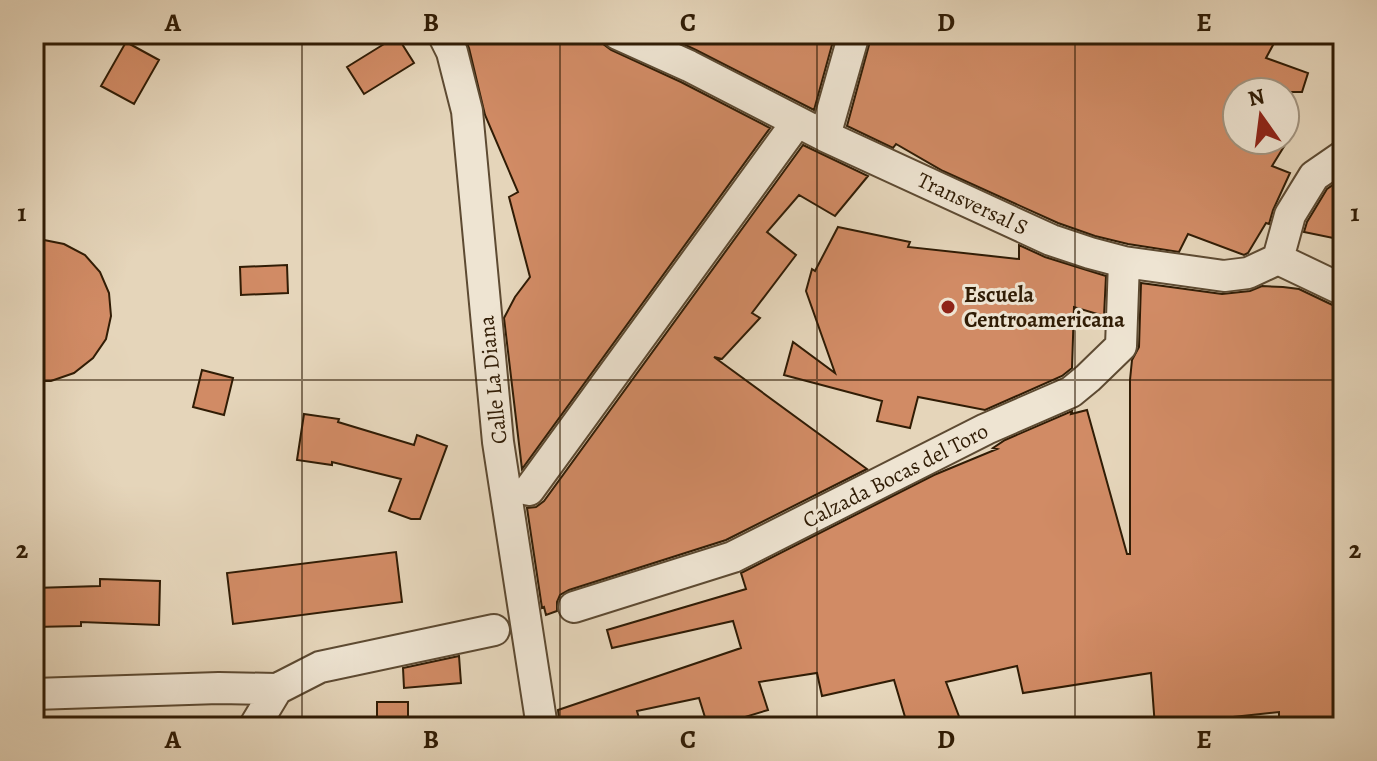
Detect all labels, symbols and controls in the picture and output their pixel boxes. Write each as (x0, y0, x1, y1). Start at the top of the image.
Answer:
text: A (164, 5, 182, 40)
text: B (423, 5, 439, 40)
text: C (680, 5, 696, 40)
text: D (937, 5, 955, 40)
text: E (1196, 5, 1212, 40)
north arrow (1221, 76, 1301, 156)
text: N (1245, 81, 1268, 114)
street label: Transversal S (912, 165, 1033, 243)
text: 1 (17, 195, 27, 230)
text: 1 (1350, 195, 1360, 230)
place label: Escuela Centroamericana (964, 280, 1125, 335)
marker: Escuela Centroamericana (939, 298, 957, 316)
street label: Calle La Diana (471, 313, 515, 446)
street label: Calzada Bocas del Toro (797, 416, 994, 536)
text: 2 (16, 532, 29, 567)
text: 2 (1349, 532, 1362, 567)
text: A (164, 722, 182, 757)
text: B (423, 722, 439, 757)
text: C (680, 722, 696, 757)
text: D (937, 722, 955, 757)
text: E (1196, 722, 1212, 757)

